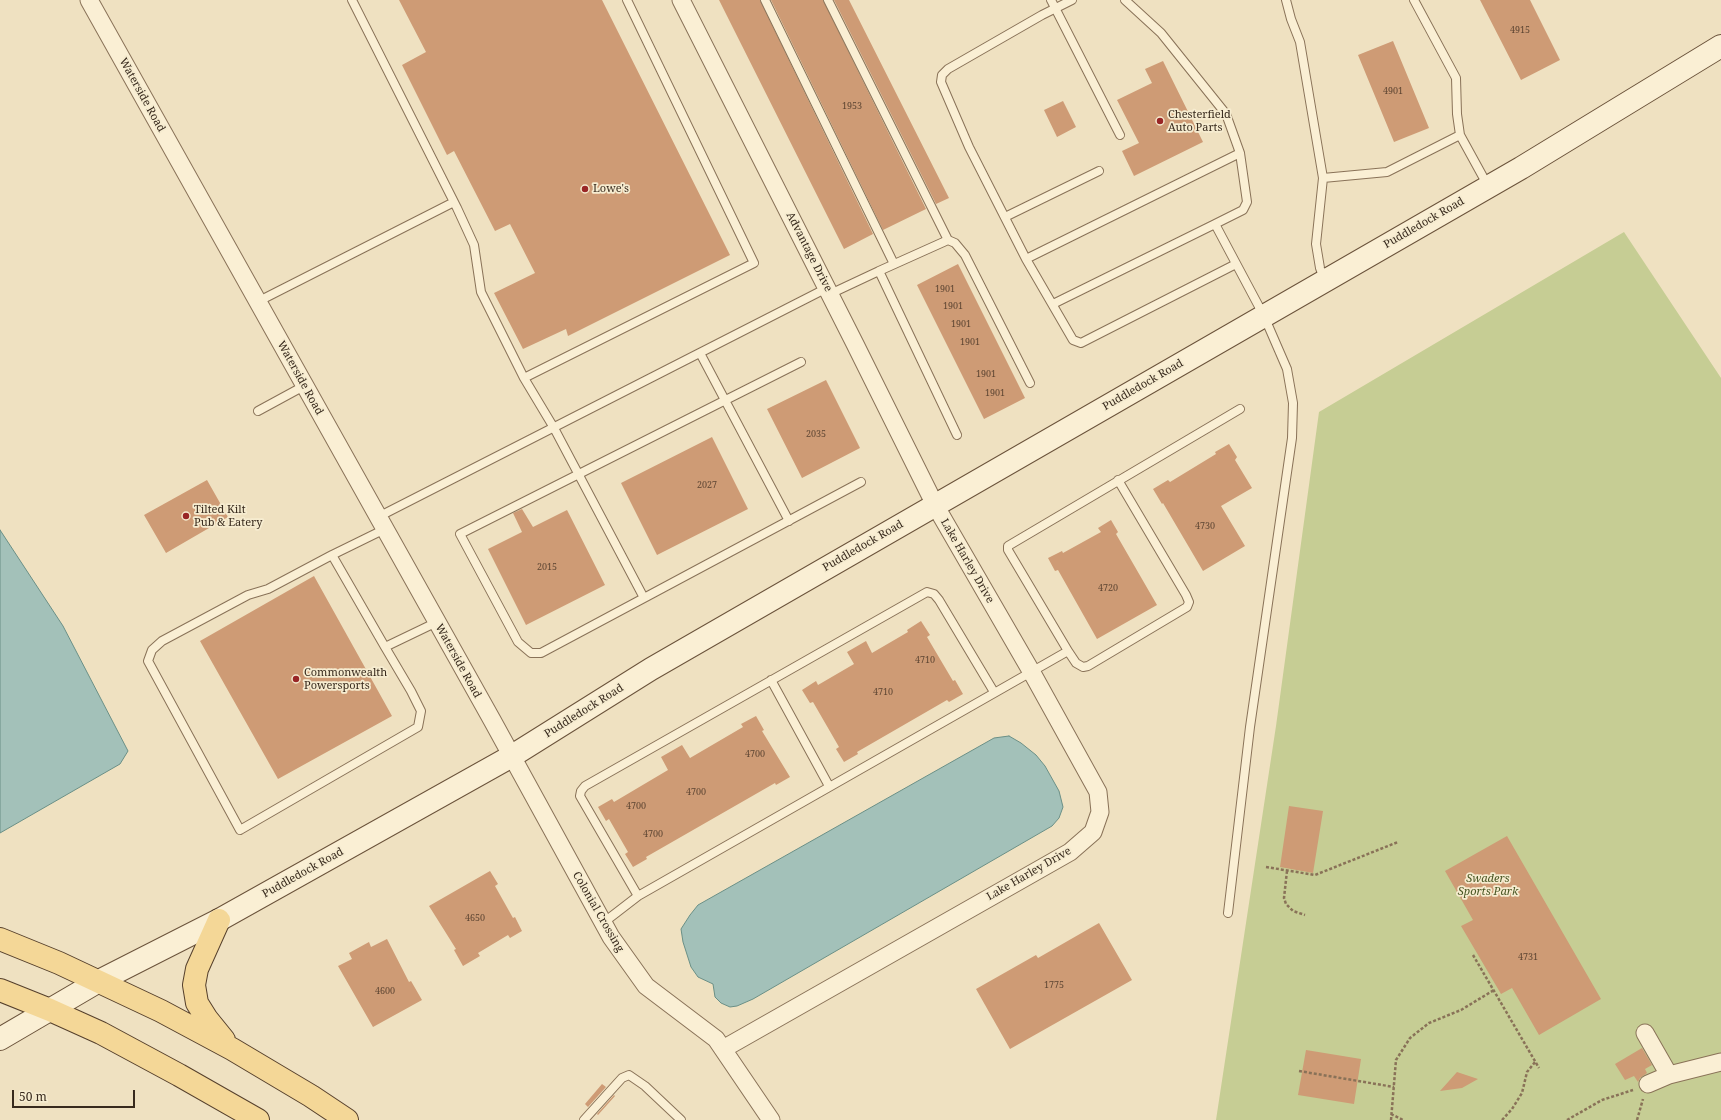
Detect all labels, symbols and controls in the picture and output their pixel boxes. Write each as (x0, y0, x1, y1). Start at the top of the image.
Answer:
house number: 4915 (1510, 25, 1530, 35)
street label: Waterside Road (116, 56, 168, 134)
house number: 4901 (1383, 86, 1403, 96)
house number: 1953 (842, 101, 862, 111)
place label: Chesterfield Auto Parts (1168, 108, 1231, 134)
marker: Chesterfield Auto Parts (1155, 116, 1165, 126)
place label: Lowe's (593, 182, 629, 196)
marker: Lowe's (580, 184, 590, 194)
street label: Puddledock Road (1381, 195, 1467, 251)
street label: Advantage Drive (783, 210, 835, 294)
house number: 1901 (935, 284, 955, 294)
house number: 1901 (943, 301, 963, 311)
house number: 1901 (951, 319, 971, 329)
house number: 1901 (960, 337, 980, 347)
street label: Waterside Road (274, 339, 326, 417)
street label: Puddledock Road (1100, 357, 1186, 413)
house number: 1901 (976, 369, 996, 379)
house number: 1901 (985, 388, 1005, 398)
house number: 2035 (806, 429, 826, 439)
house number: 2027 (697, 480, 717, 490)
place label: Tilted Kilt Pub & Eatery (194, 503, 262, 529)
marker: Tilted Kilt Pub & Eatery (181, 511, 191, 521)
street label: Lake Harley Drive (937, 516, 997, 606)
street label: Puddledock Road (820, 518, 906, 574)
house number: 4730 (1195, 521, 1215, 531)
house number: 2015 (537, 562, 557, 572)
house number: 4720 (1098, 583, 1118, 593)
street label: Waterside Road (432, 622, 484, 700)
house number: 4710 (915, 655, 935, 665)
place label: Commonwealth Powersports (304, 666, 387, 692)
marker: Commonwealth Powersports (291, 674, 301, 684)
street label: Puddledock Road (542, 681, 626, 741)
house number: 4710 (873, 687, 893, 697)
house number: 4700 (745, 749, 765, 759)
house number: 4700 (686, 787, 706, 797)
house number: 4700 (626, 801, 646, 811)
house number: 4700 (643, 829, 663, 839)
street label: Lake Harley Drive (984, 844, 1074, 904)
street label: Puddledock Road (260, 845, 346, 901)
street label: Colonial Crossing (570, 869, 626, 955)
park label: Swaders Sports Park (1458, 872, 1518, 898)
house number: 4650 (465, 913, 485, 923)
house number: 4731 (1518, 952, 1538, 962)
house number: 1775 (1044, 980, 1064, 990)
house number: 4600 (375, 986, 395, 996)
scale bar (14, 1082, 137, 1108)
text: 50 m (19, 1088, 47, 1105)

